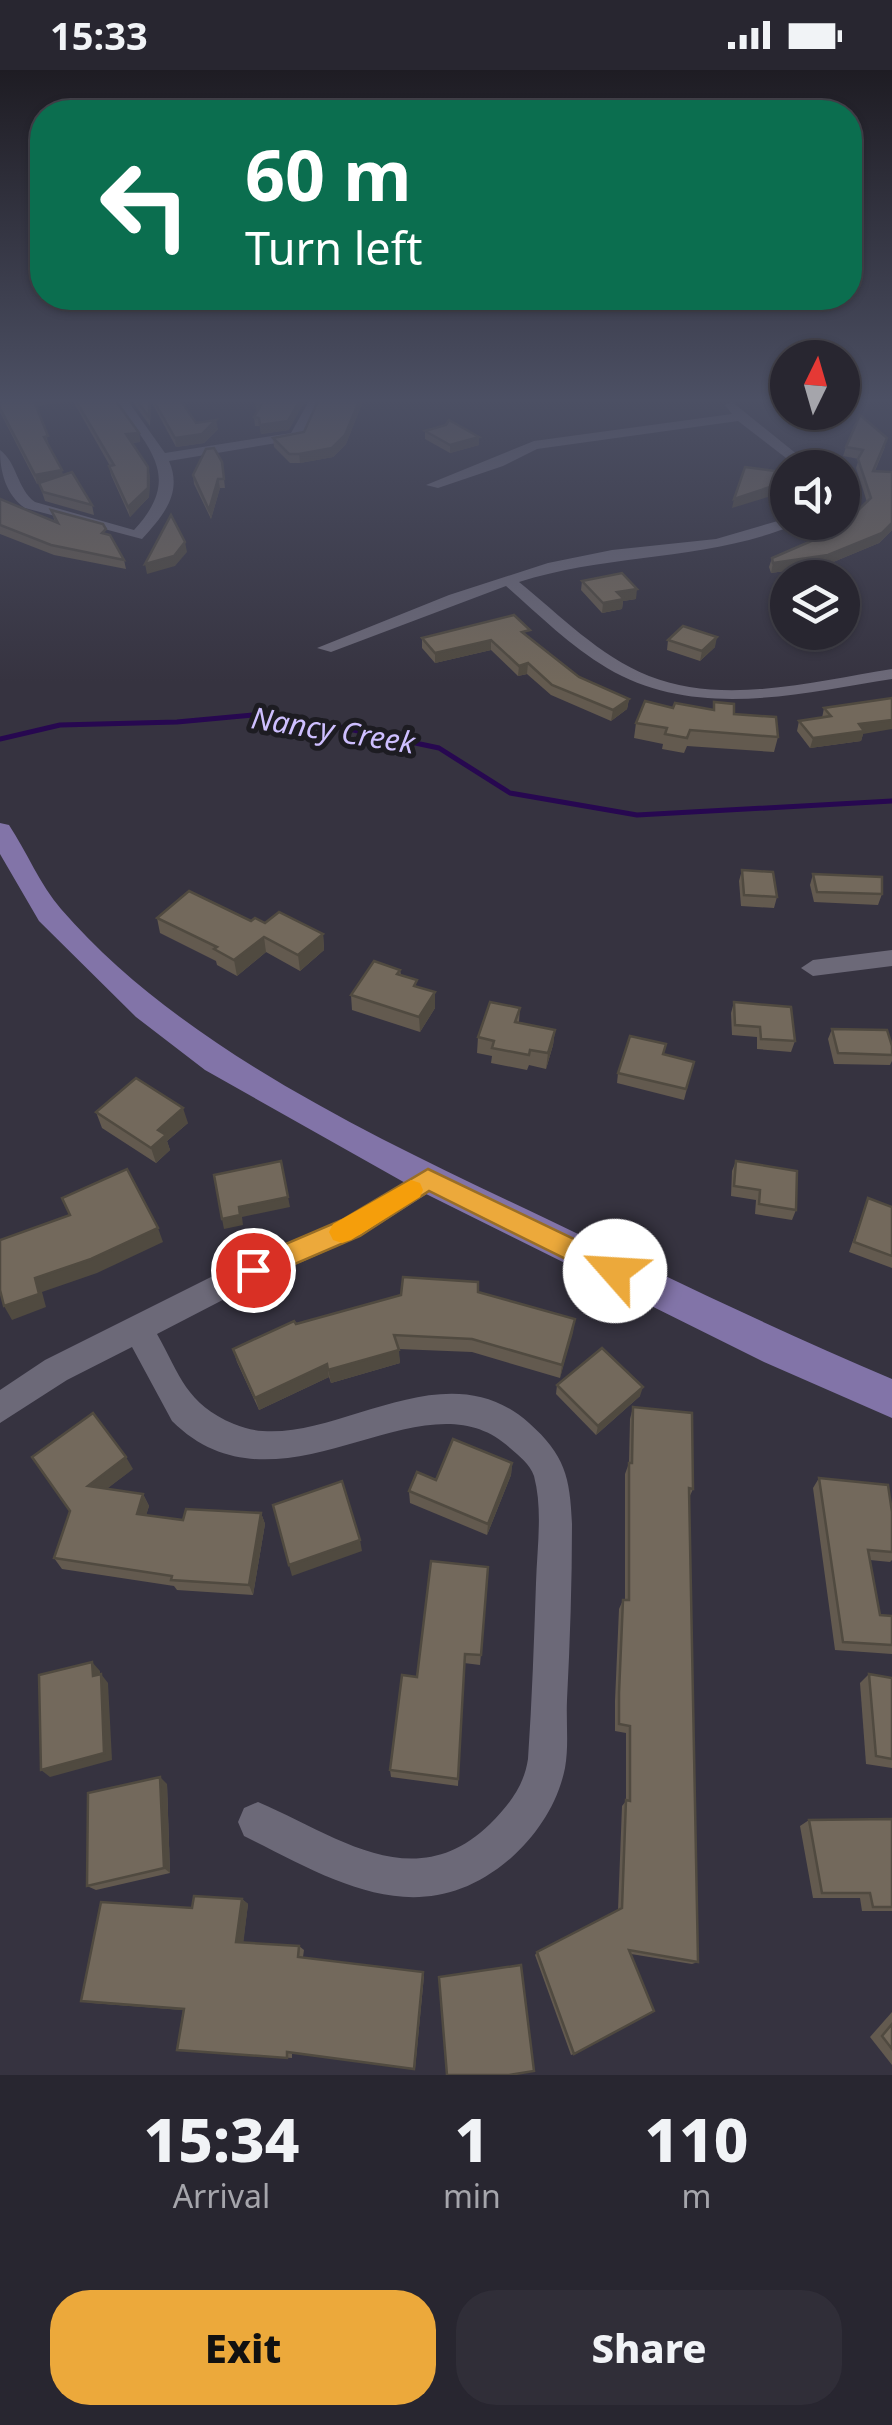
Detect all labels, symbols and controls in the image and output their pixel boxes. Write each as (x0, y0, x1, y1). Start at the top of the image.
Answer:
text: 15:33 (50, 9, 148, 61)
text: 60 m (245, 126, 412, 222)
icon: left (80, 140, 210, 270)
text: Turn left (245, 217, 422, 278)
north arrow (770, 340, 860, 430)
map controls (770, 340, 860, 650)
button: sound (770, 450, 860, 540)
button: layers (770, 560, 860, 650)
water label: Nancy Creek (249, 696, 419, 763)
position arrow (563, 1219, 667, 1323)
pin (211, 1228, 296, 1313)
icon: arrive (226, 1243, 281, 1298)
text: 15:34 (144, 2098, 299, 2180)
text: 1 (455, 2098, 489, 2180)
text: 110 (644, 2098, 748, 2180)
text: Arrival (173, 2174, 270, 2217)
text: min (443, 2174, 501, 2217)
text: m (681, 2174, 711, 2217)
button: Exit (50, 2290, 436, 2405)
button: Share (456, 2290, 842, 2405)

